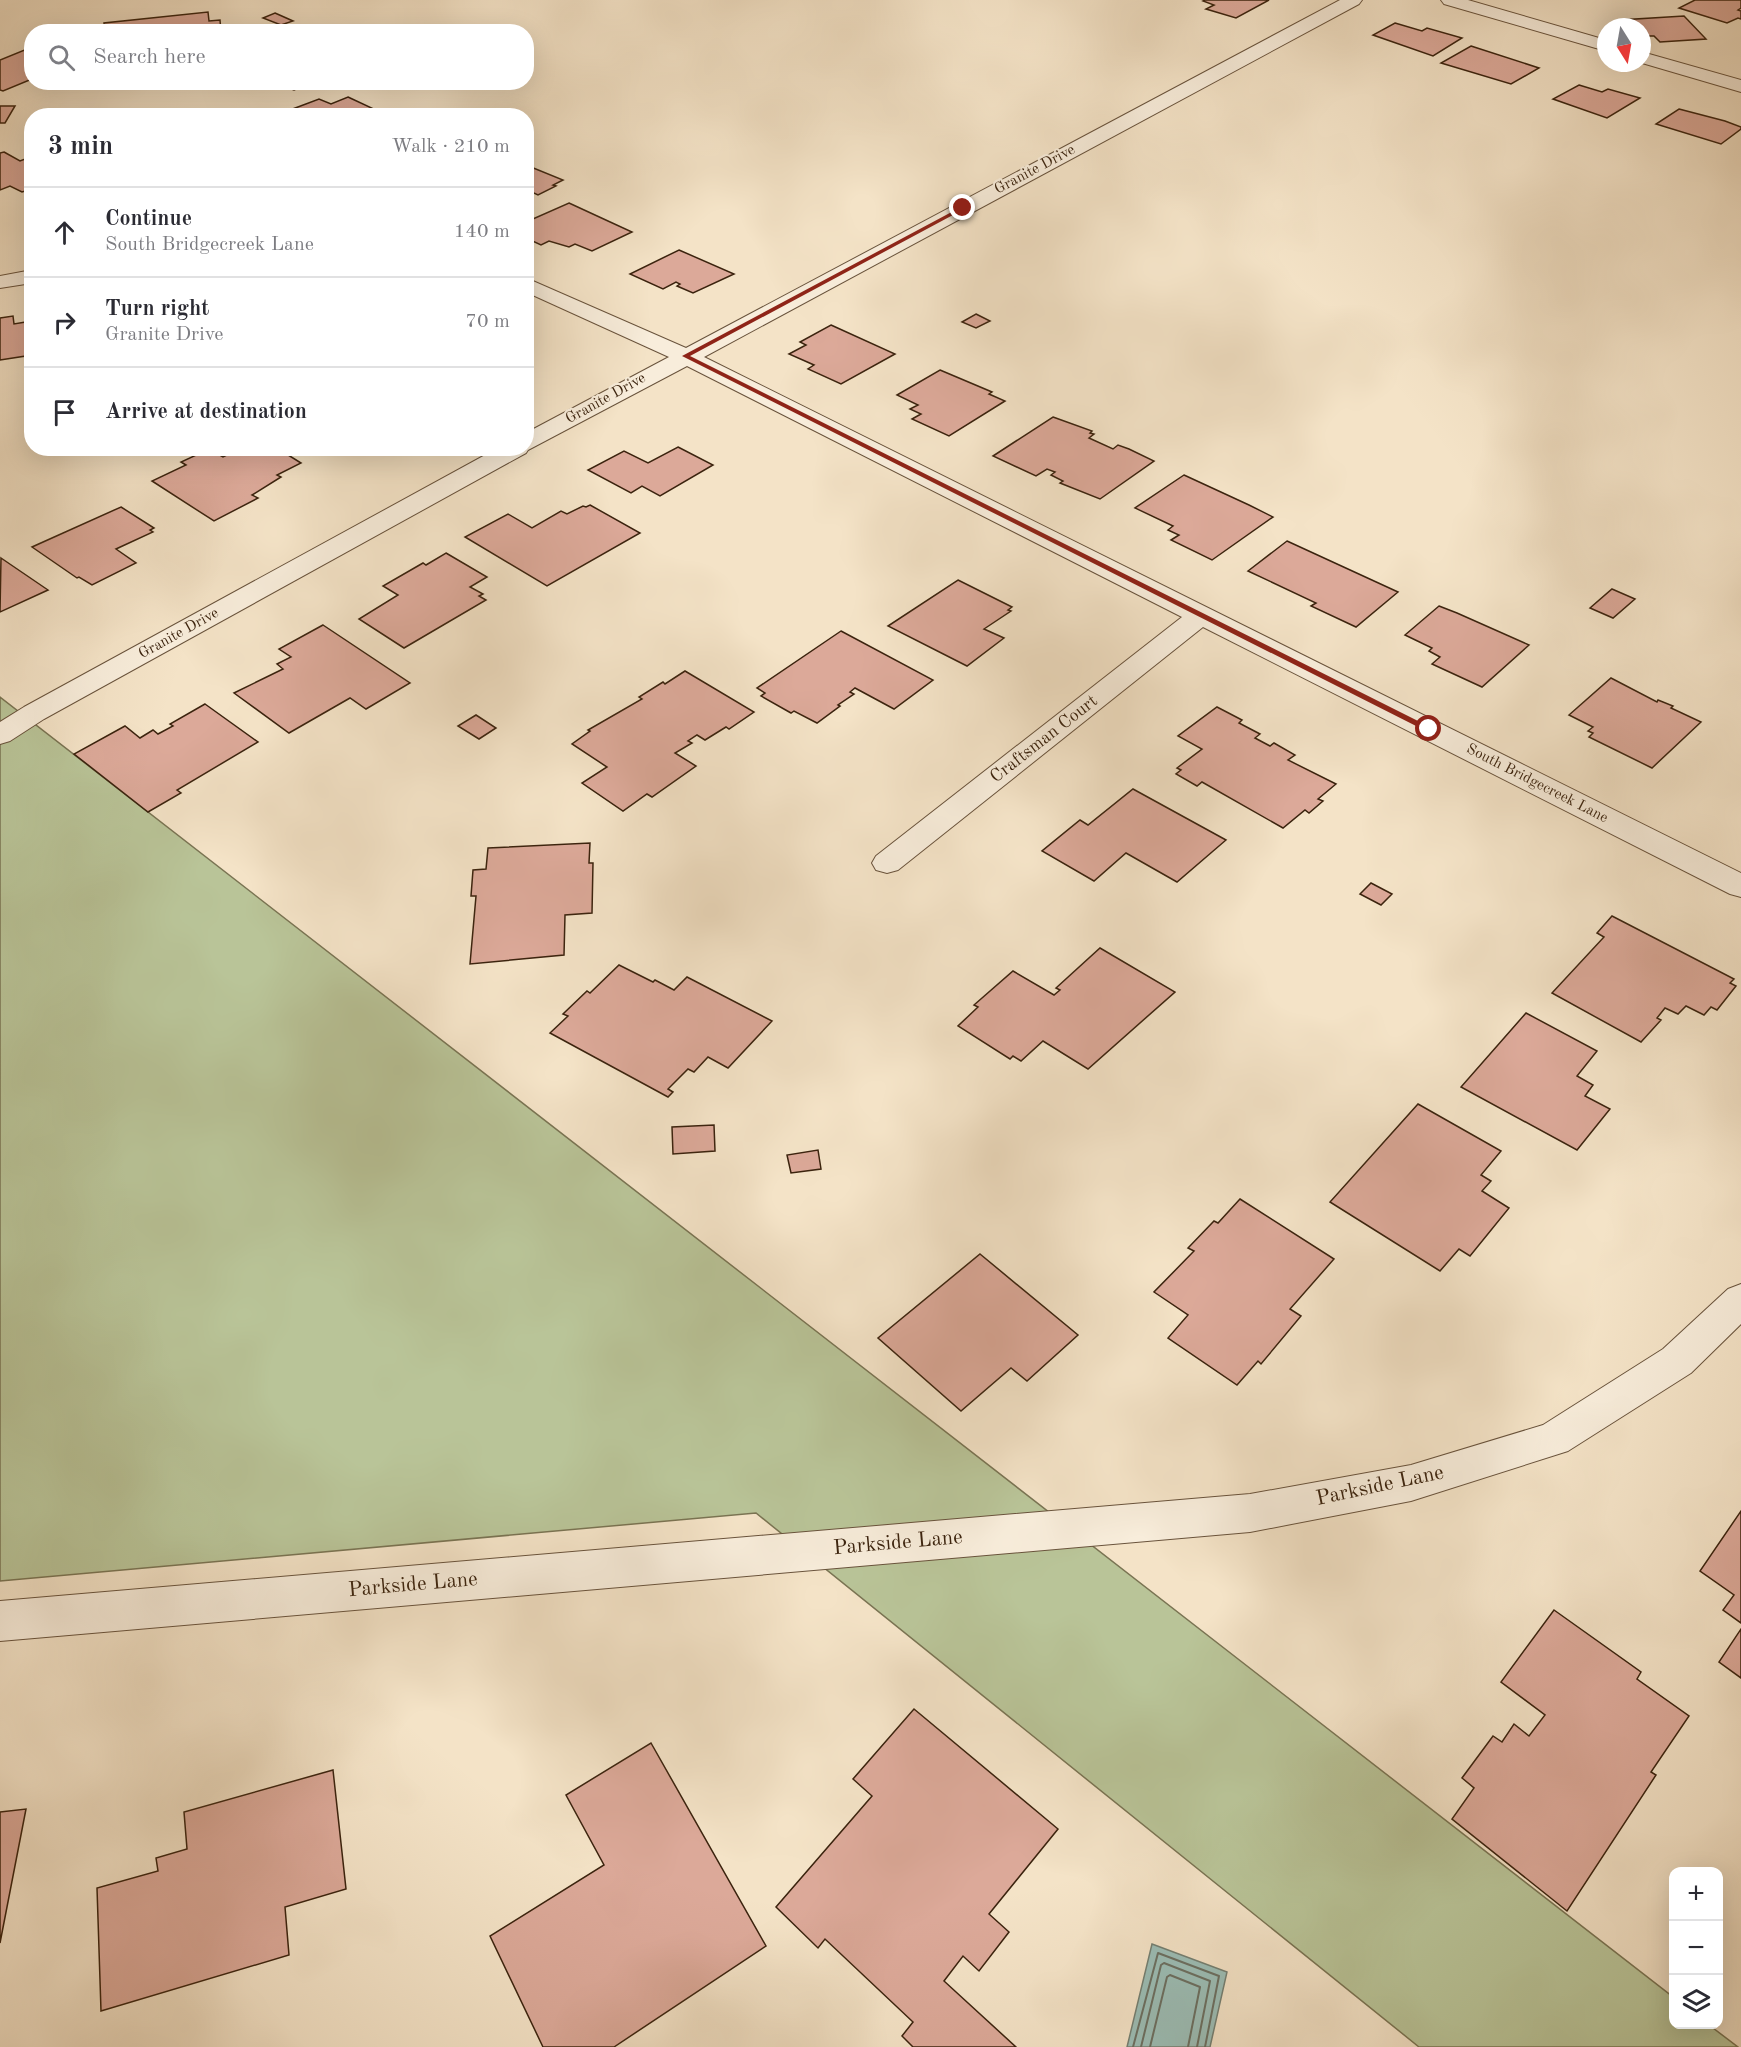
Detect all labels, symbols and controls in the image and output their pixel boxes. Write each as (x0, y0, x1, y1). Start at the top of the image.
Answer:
north arrow (1597, 18, 1651, 72)
search box (24, 24, 534, 90)
icon: search (45, 41, 78, 74)
text: Search here (93, 46, 206, 68)
text: 3 min (48, 134, 113, 160)
text: Walk · 210 m (391, 137, 510, 157)
street label: Granite Drive (992, 142, 1078, 197)
route end (949, 194, 975, 220)
text: Continue (105, 208, 192, 230)
icon: ahead (48, 216, 81, 249)
text: 140 m (454, 222, 510, 242)
text: South Bridgecreek Lane (105, 235, 314, 255)
text: Turn right (105, 298, 209, 320)
icon: right (48, 306, 81, 339)
text: 70 m (465, 312, 510, 332)
text: Granite Drive (105, 325, 224, 345)
street label: Granite Drive (563, 371, 649, 427)
icon: arrive (48, 396, 81, 429)
text: Arrive at destination (105, 401, 307, 423)
street label: Granite Drive (136, 606, 222, 662)
street label: Craftsman Court (987, 692, 1101, 786)
route start (1415, 715, 1441, 741)
street label: South Bridgecreek Lane (1464, 742, 1610, 826)
street label: Parkside Lane (1314, 1462, 1446, 1510)
street label: Parkside Lane (832, 1527, 964, 1559)
street label: Parkside Lane (347, 1569, 479, 1601)
map controls (1669, 1867, 1723, 2029)
button: + (1669, 1867, 1723, 1921)
button: − (1669, 1921, 1723, 1975)
button: layers (1669, 1975, 1723, 2029)

